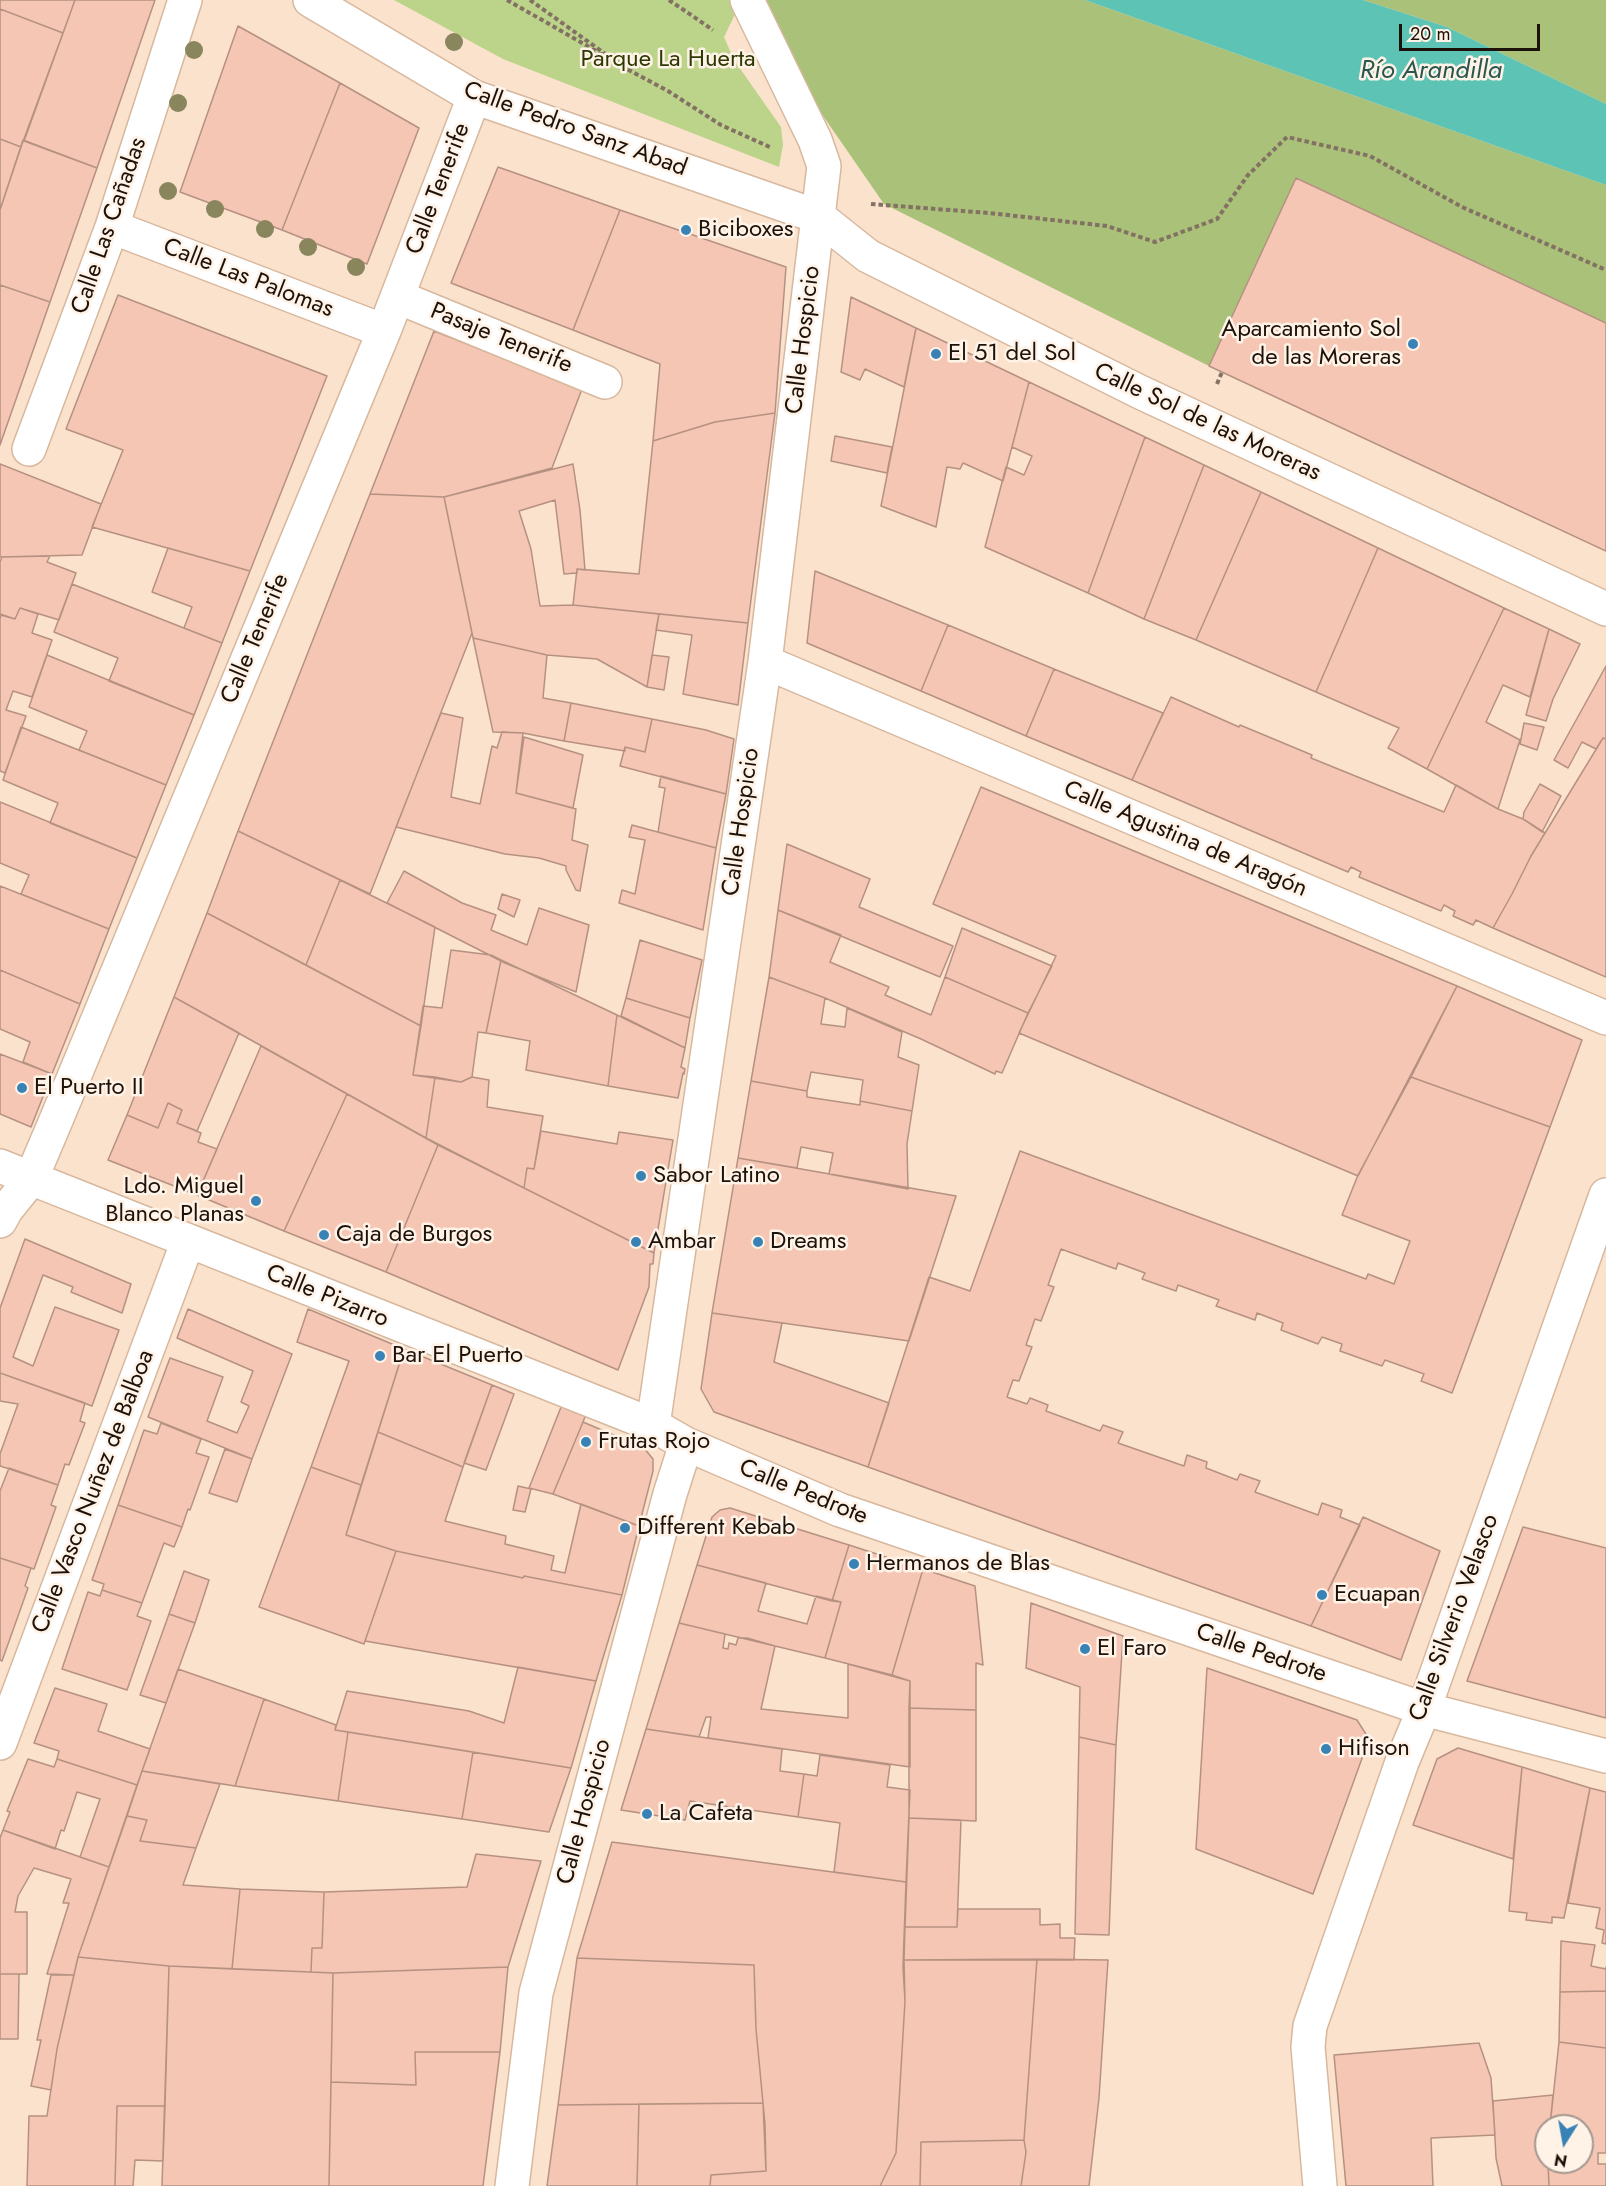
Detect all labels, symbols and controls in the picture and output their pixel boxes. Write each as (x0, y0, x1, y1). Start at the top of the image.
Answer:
scale bar (1402, 12, 1543, 50)
text: 20 m (1410, 21, 1450, 47)
park label: Parque La Huerta (581, 46, 755, 74)
water label: Río Arandilla (1360, 56, 1502, 88)
street label: Calle Pedro Sanz Abad (459, 76, 691, 184)
street label: Calle Tenerife (401, 119, 477, 259)
street label: Calle Las Cañadas (66, 134, 154, 318)
place label: Biciboxes (698, 216, 794, 244)
marker: Biciboxes (679, 223, 693, 237)
street label: Calle Las Palomas (159, 233, 337, 325)
street label: Calle Hospicio (781, 264, 827, 416)
street label: Pasaje Tenerife (426, 297, 576, 381)
place label: Aparcamiento Sol de las Moreras (1221, 316, 1401, 372)
marker: Aparcamiento Sol de las Moreras (1406, 337, 1420, 351)
place label: El 51 del Sol (948, 340, 1076, 368)
marker: El 51 del Sol (929, 347, 943, 361)
street label: Calle Sol de las Moreras (1089, 358, 1325, 488)
street label: Calle Tenerife (216, 570, 296, 708)
street label: Calle Hospicio (717, 746, 767, 898)
street label: Calle Agustina de Aragón (1059, 776, 1311, 904)
place label: El Puerto II (34, 1074, 144, 1102)
marker: El Puerto II (15, 1081, 29, 1095)
place label: Sabor Latino (653, 1162, 780, 1190)
marker: Sabor Latino (634, 1169, 648, 1183)
place label: Ldo. Miguel Blanco Planas (105, 1173, 244, 1229)
marker: Ldo. Miguel Blanco Planas (249, 1194, 263, 1208)
place label: Caja de Burgos (336, 1221, 492, 1249)
marker: Caja de Burgos (317, 1228, 331, 1242)
place label: Ambar (648, 1228, 716, 1256)
place label: Dreams (770, 1228, 846, 1256)
marker: Ambar (629, 1235, 643, 1249)
marker: Dreams (751, 1235, 765, 1249)
street label: Calle Pizarro (261, 1259, 393, 1335)
place label: Bar El Puerto (392, 1342, 523, 1370)
street label: Calle Vasco Nuñez de Balboa (27, 1346, 161, 1638)
marker: Bar El Puerto (373, 1349, 387, 1363)
place label: Frutas Rojo (598, 1428, 710, 1456)
marker: Frutas Rojo (579, 1435, 593, 1449)
street label: Calle Pedrote (734, 1454, 872, 1532)
street label: Calle Silverio Velasco (1404, 1510, 1506, 1726)
place label: Different Kebab (637, 1514, 796, 1542)
marker: Different Kebab (618, 1521, 632, 1535)
place label: Hermanos de Blas (866, 1550, 1050, 1578)
marker: Hermanos de Blas (847, 1557, 861, 1571)
place label: Ecuapan (1334, 1581, 1421, 1609)
marker: Ecuapan (1315, 1588, 1329, 1602)
street label: Calle Pedrote (1192, 1618, 1330, 1690)
place label: El Faro (1097, 1635, 1167, 1663)
marker: El Faro (1078, 1642, 1092, 1656)
place label: Hifison (1338, 1735, 1410, 1763)
street label: Calle Hospicio (552, 1736, 618, 1888)
marker: Hifison (1319, 1742, 1333, 1756)
place label: La Cafeta (659, 1800, 753, 1828)
marker: La Cafeta (640, 1807, 654, 1821)
north arrow (1534, 2114, 1594, 2174)
text: N (1552, 2148, 1569, 2173)

